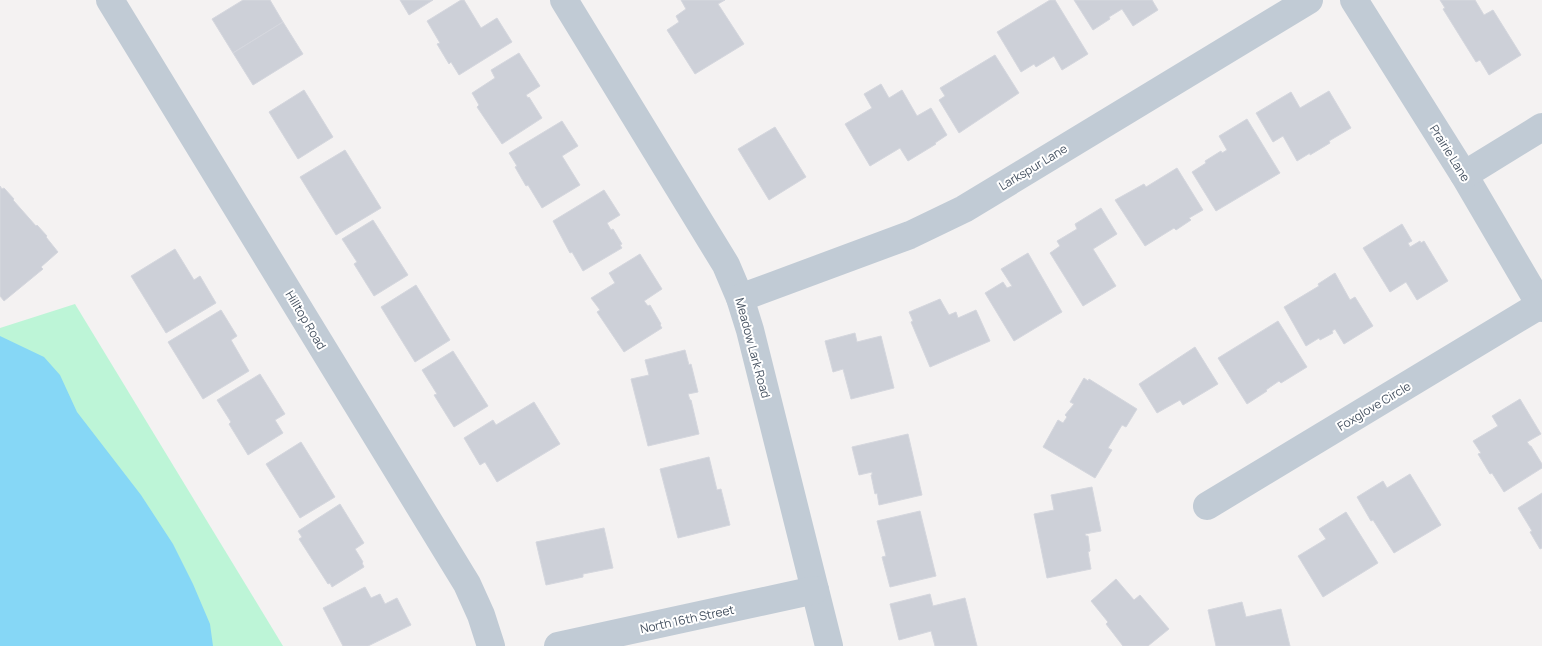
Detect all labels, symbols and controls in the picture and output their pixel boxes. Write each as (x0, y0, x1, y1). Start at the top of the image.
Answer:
street label: Prairie Lane (1426, 121, 1474, 185)
street label: Larkspur Lane (996, 140, 1070, 194)
street label: Hilltop Road (282, 287, 330, 353)
street label: Meadow Lark Road (731, 296, 775, 400)
street label: Foxglove Circle (1334, 377, 1414, 435)
street label: North 16th Street (638, 601, 736, 637)

